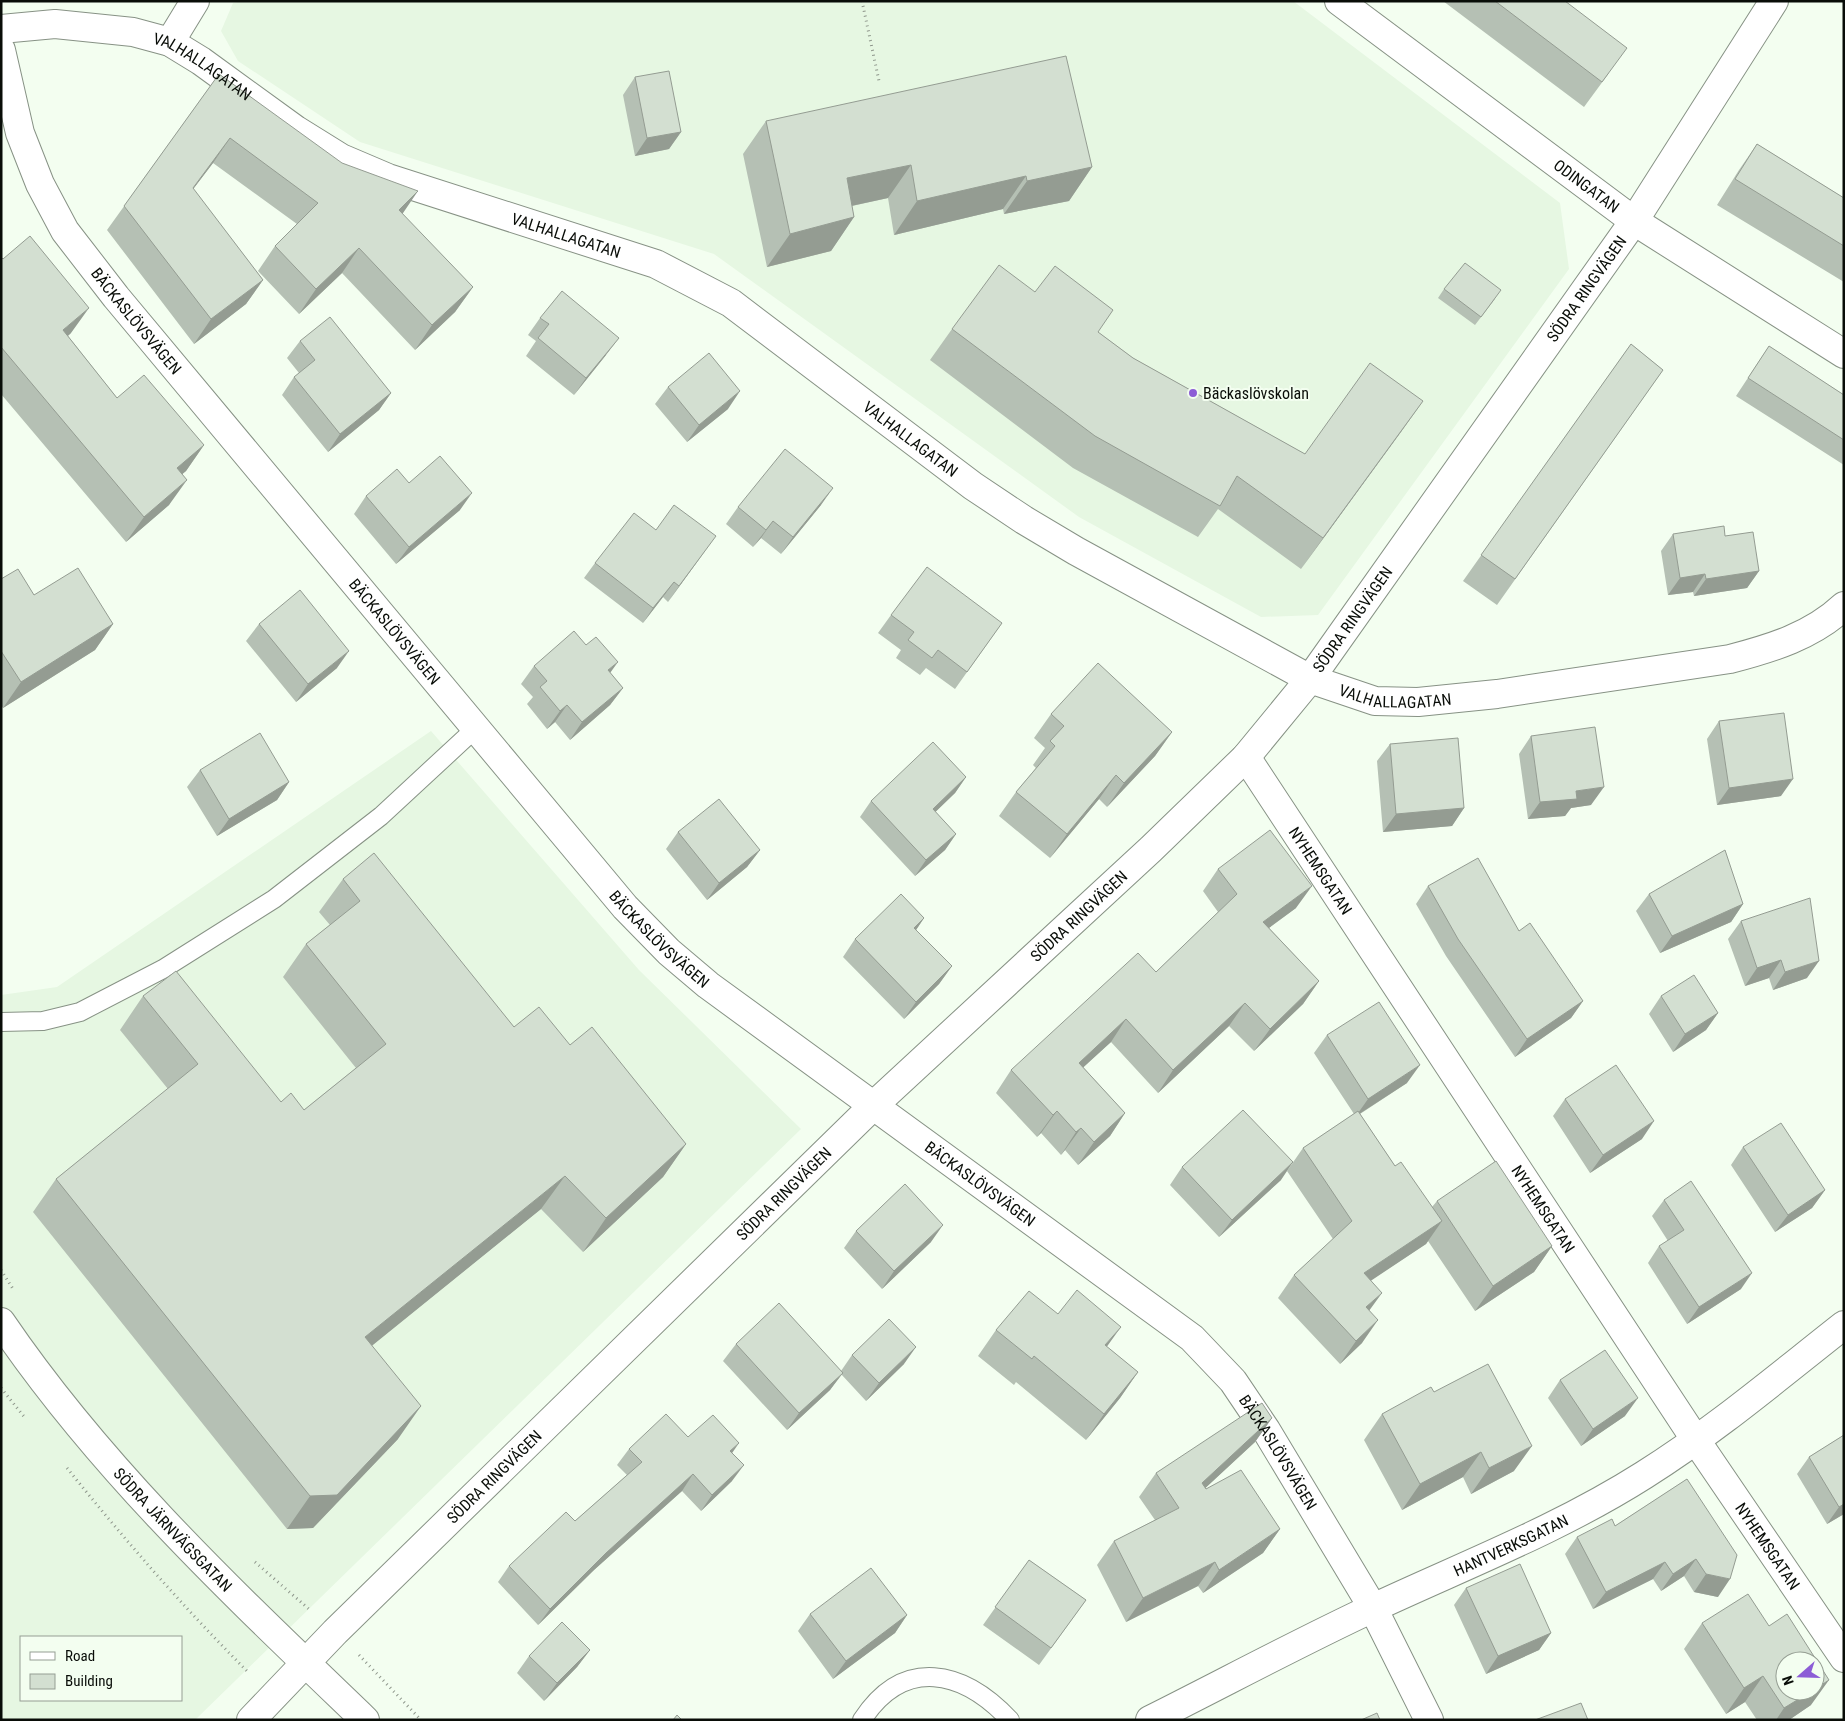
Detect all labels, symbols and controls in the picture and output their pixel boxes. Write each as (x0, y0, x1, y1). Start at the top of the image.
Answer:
street label: VALHALLAGATAN (151, 28, 256, 104)
street label: ODINGATAN (1550, 155, 1623, 216)
street label: VALHALLAGATAN (509, 209, 623, 262)
street label: SÖDRA RINGVÄGEN (1542, 232, 1630, 345)
street label: BÄCKASLÖVSVÄGEN (87, 264, 186, 378)
place label: Bäckaslövskolan (1203, 384, 1309, 403)
marker: Bäckaslövskolan (1187, 387, 1199, 399)
street label: VALHALLAGATAN (860, 397, 962, 481)
street label: SÖDRA RINGVÄGEN (1308, 563, 1396, 676)
street label: BÄCKASLÖVSVÄGEN (345, 575, 445, 688)
street label: VALHALLAGATAN (1337, 680, 1452, 712)
street label: NYHEMSGATAN (1285, 823, 1356, 918)
street label: SÖDRA RINGVÄGEN (1026, 867, 1131, 965)
street label: BÄCKASLÖVSVÄGEN (606, 886, 713, 992)
street label: BÄCKASLÖVSVÄGEN (921, 1137, 1039, 1230)
street label: SÖDRA RINGVÄGEN (732, 1143, 835, 1244)
street label: NYHEMSGATAN (1508, 1161, 1579, 1256)
street label: BÄCKASLÖVSVÄGEN (1235, 1391, 1321, 1513)
street label: SÖDRA RINGVÄGEN (443, 1426, 545, 1527)
street label: SÖDRA JÄRNVÄGSGATAN (110, 1464, 236, 1595)
street label: NYHEMSGATAN (1732, 1499, 1804, 1593)
street label: HANTVERKSGATAN (1450, 1510, 1571, 1580)
legend (20, 1636, 182, 1701)
text: Road (65, 1647, 95, 1665)
north arrow (1775, 1651, 1825, 1701)
text: Building (65, 1672, 113, 1690)
text: N (1779, 1674, 1797, 1687)

